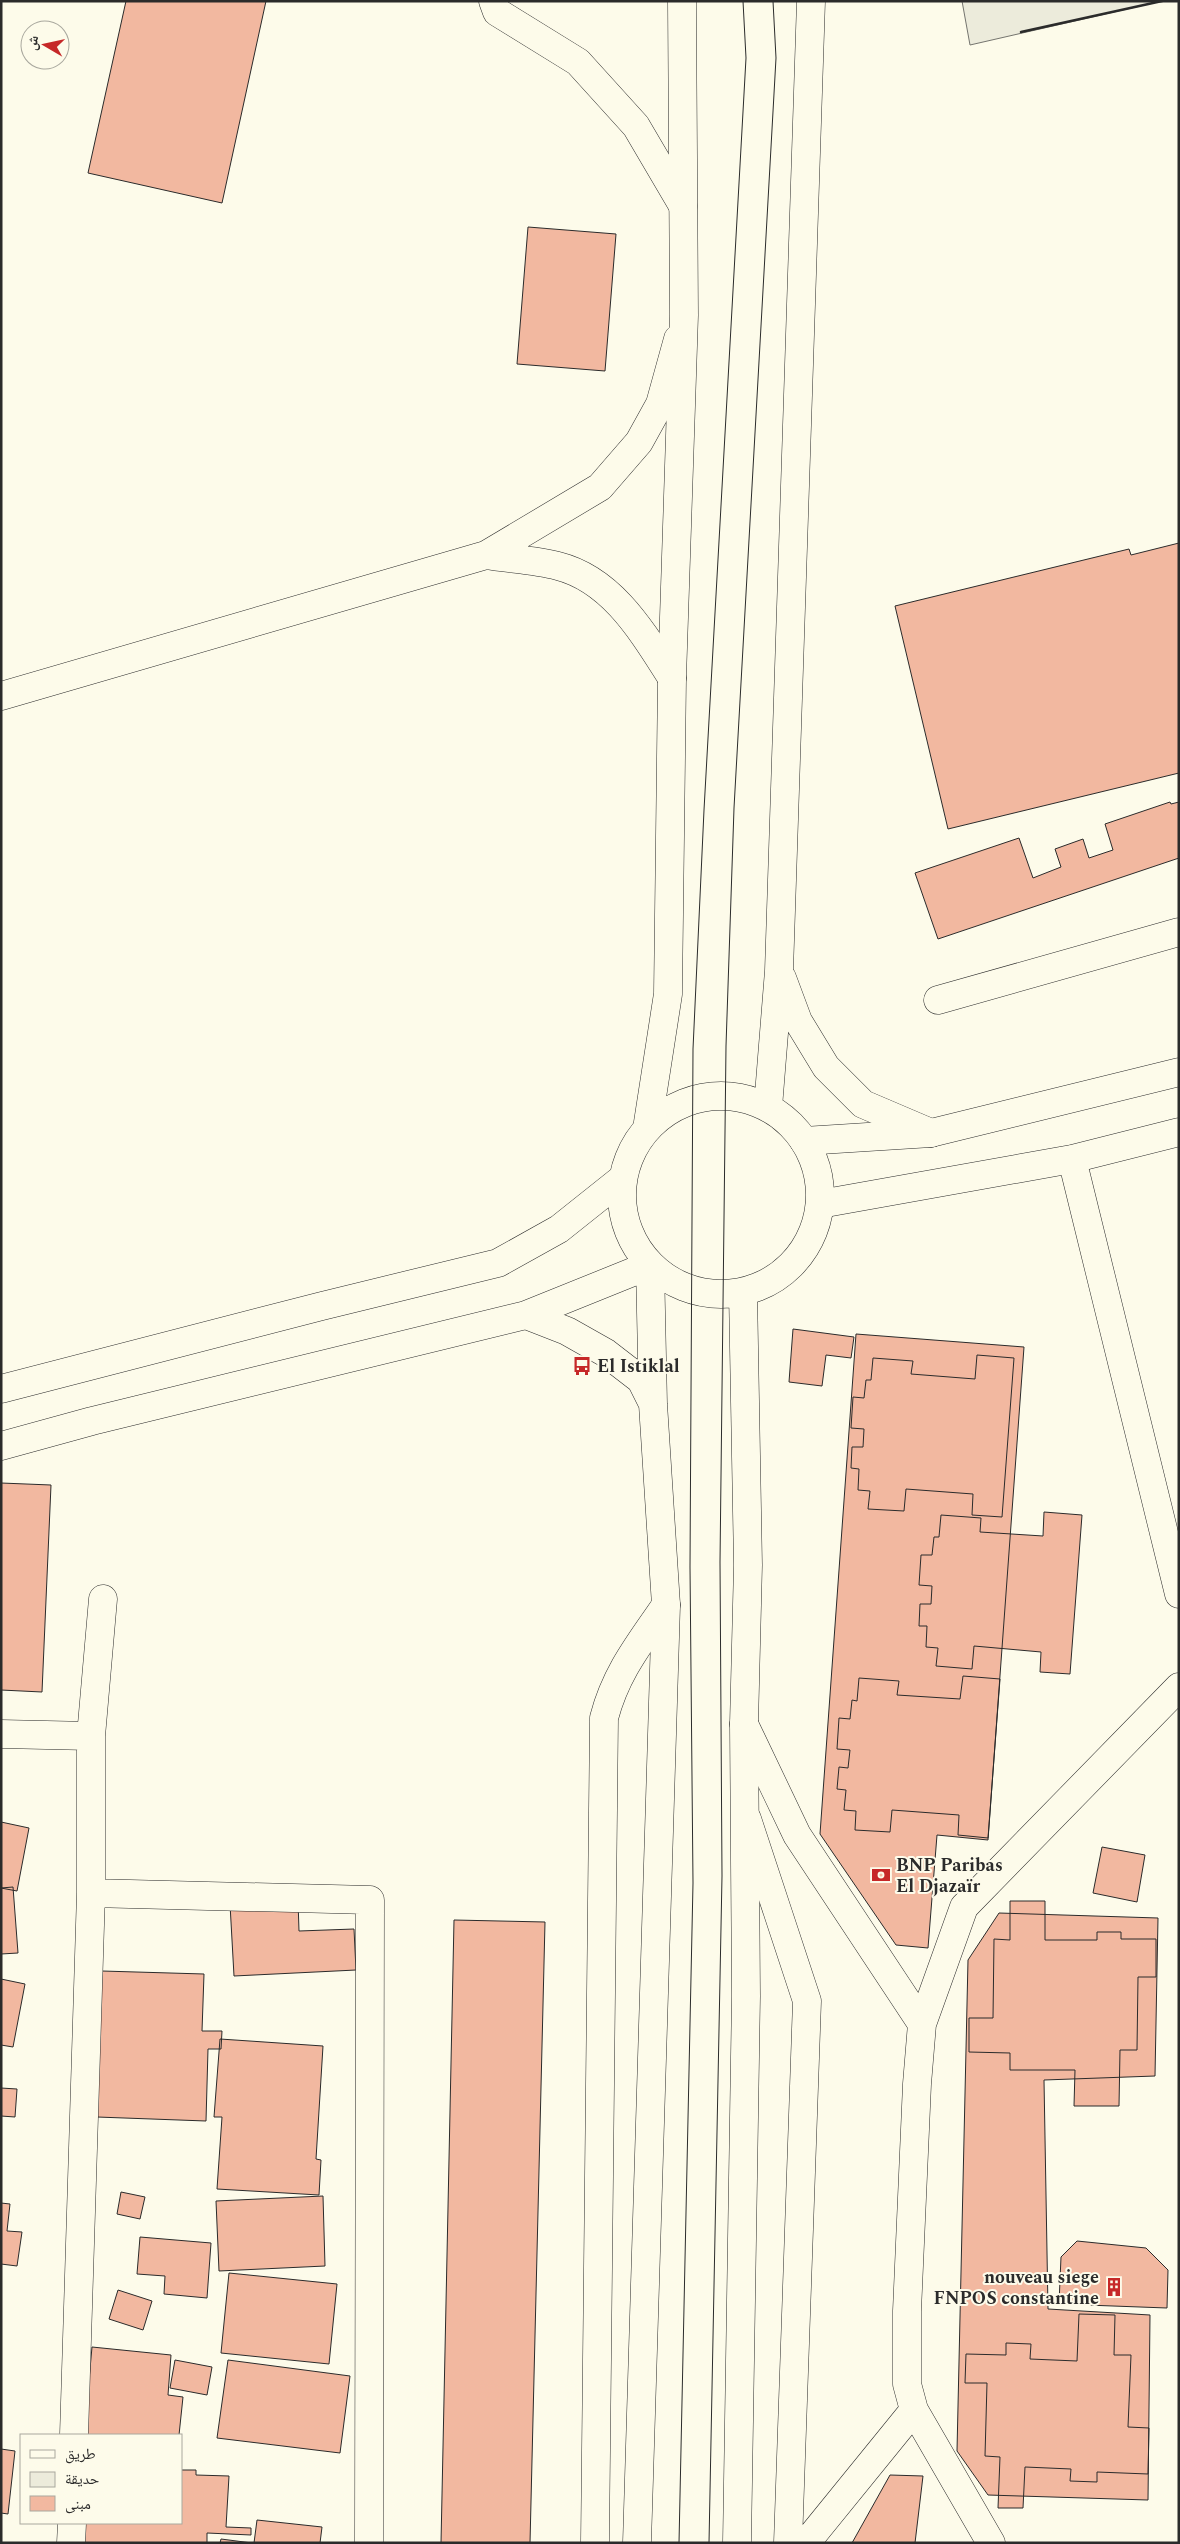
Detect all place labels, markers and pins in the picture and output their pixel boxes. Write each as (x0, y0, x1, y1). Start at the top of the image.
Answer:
place label: El Istiklal (597, 1353, 680, 1380)
bus stop icon: El Istiklal (571, 1355, 593, 1377)
place label: BNP Paribas El Djazaïr (896, 1852, 1003, 1900)
bank icon: BNP Paribas El Djazaïr (870, 1864, 892, 1886)
place label: nouveau siege FNPOS constantine (934, 2264, 1099, 2312)
building icon: nouveau siege FNPOS constantine (1103, 2276, 1125, 2298)

